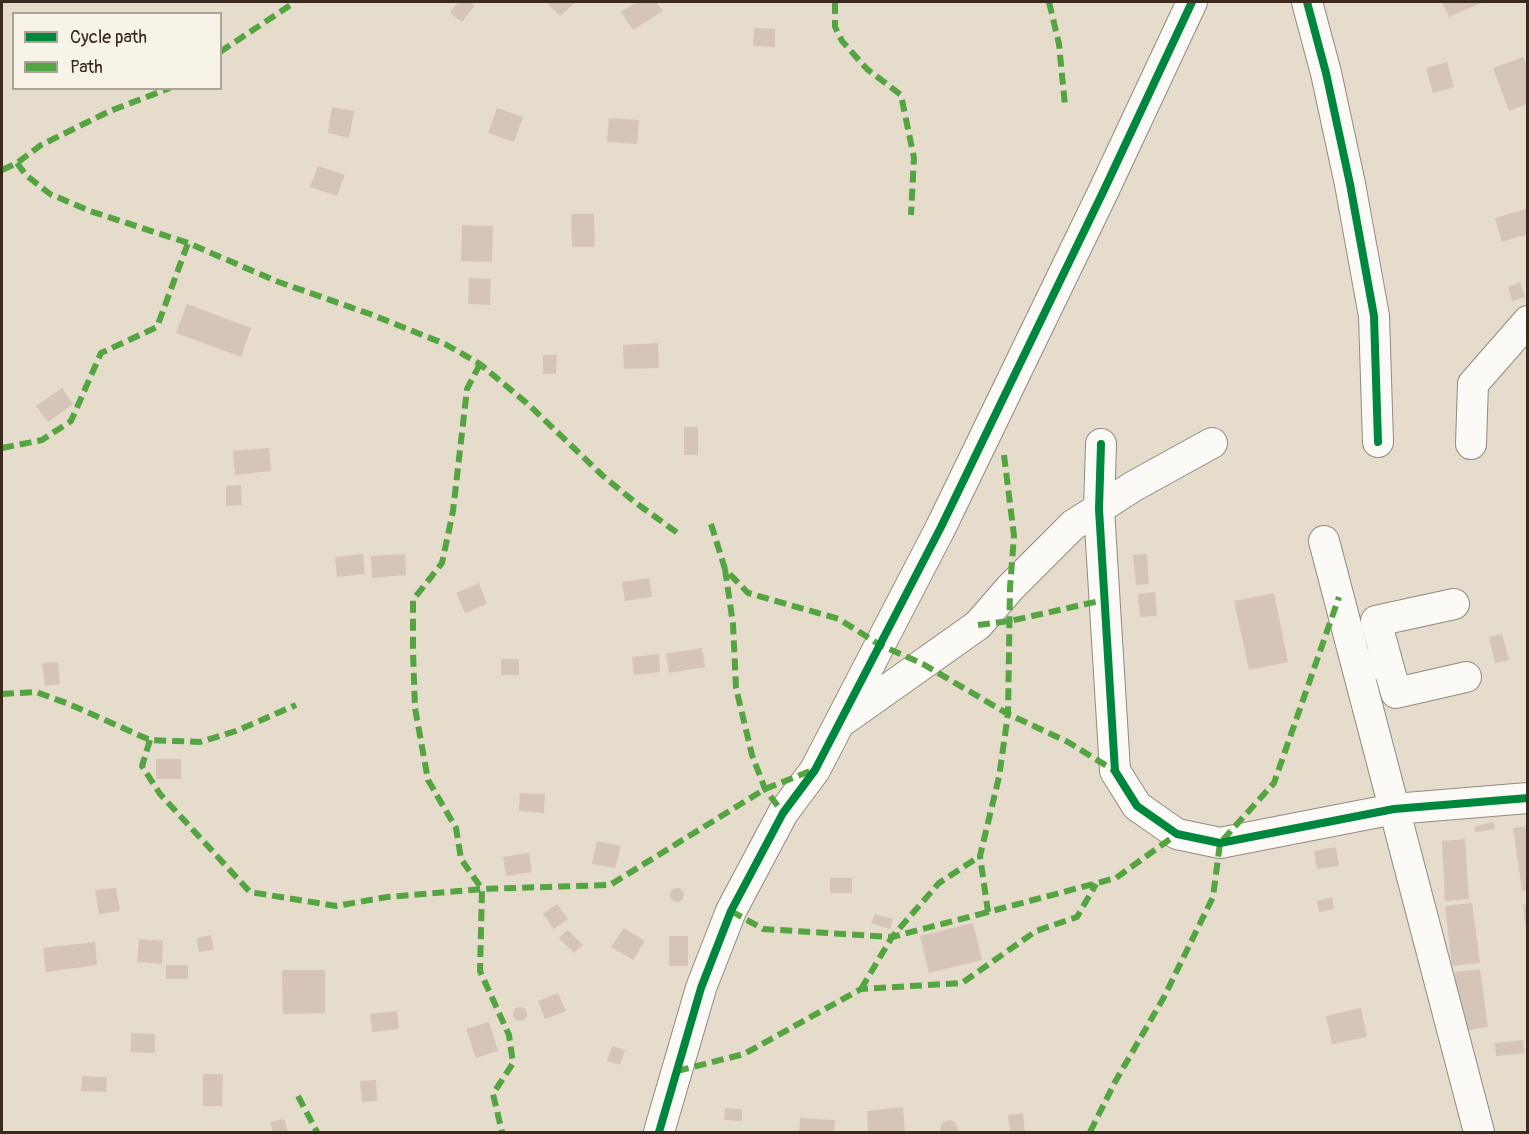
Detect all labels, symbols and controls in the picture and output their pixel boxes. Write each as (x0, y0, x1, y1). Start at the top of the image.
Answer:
legend (12, 12, 222, 90)
text: Cycle path (70, 26, 147, 49)
text: Path (70, 56, 103, 79)

